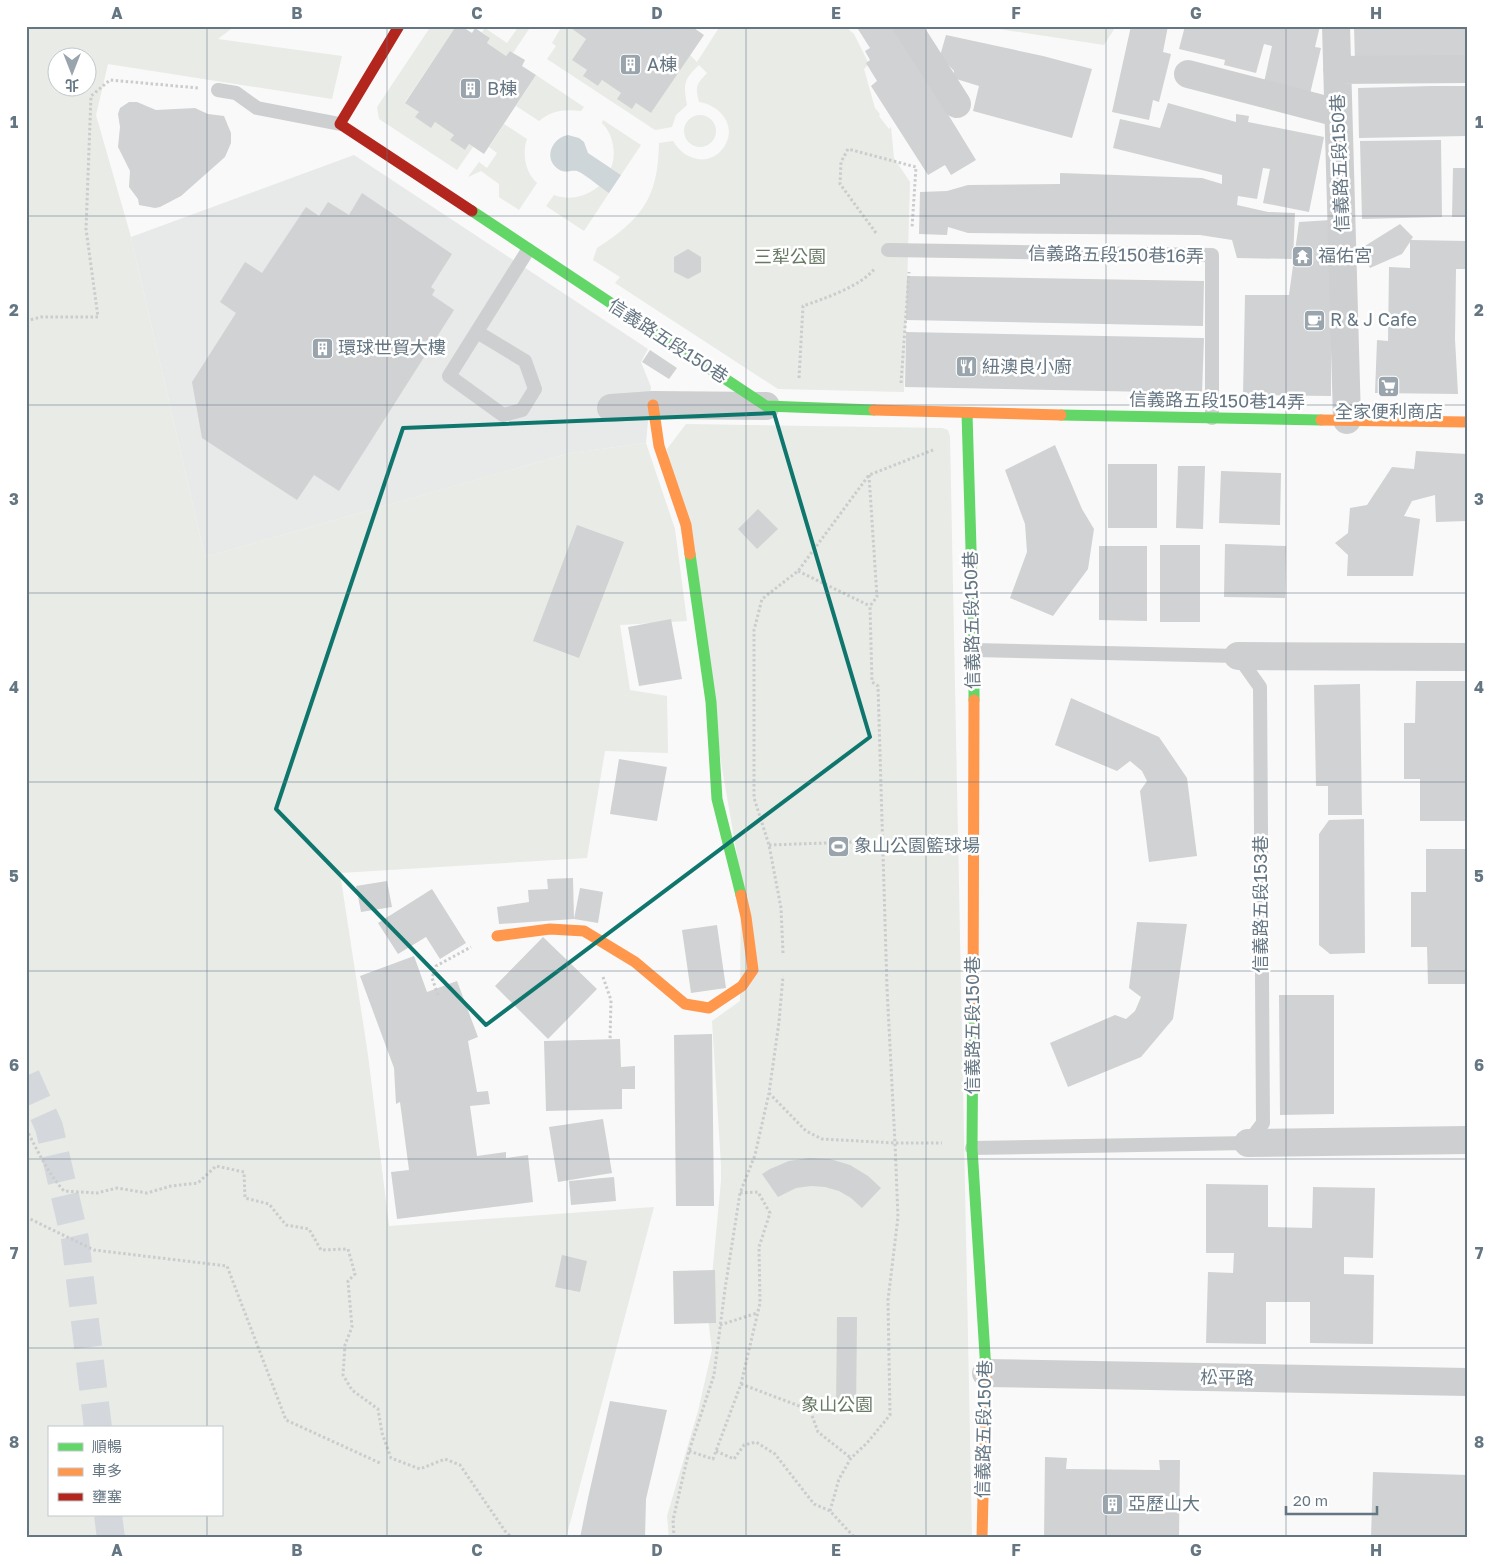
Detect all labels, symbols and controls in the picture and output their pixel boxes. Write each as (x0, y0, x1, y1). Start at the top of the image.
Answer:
text: A (111, 3, 123, 23)
text: B (291, 3, 303, 23)
text: C (471, 3, 483, 23)
text: D (651, 3, 663, 23)
text: E (831, 3, 841, 23)
text: F (1011, 3, 1021, 23)
text: G (1190, 3, 1202, 23)
text: H (1370, 3, 1382, 23)
north arrow (48, 48, 98, 98)
building icon: A棟 (619, 53, 643, 77)
place label: A棟 (647, 53, 677, 75)
text: 北 (65, 77, 79, 94)
building icon: B棟 (459, 77, 483, 101)
place label: B棟 (487, 77, 517, 99)
street label: 信義路五段150巷 (1326, 94, 1352, 233)
text: 1 (10, 112, 18, 132)
text: 1 (1475, 112, 1483, 132)
street label: 信義路五段150巷16弄 (1028, 241, 1204, 267)
temple icon: 福佑宮 (1290, 244, 1314, 268)
place label: 福佑宮 (1318, 244, 1372, 266)
park label: 三犁公園 (754, 245, 826, 267)
street label: 信義路五段150巷 (605, 293, 733, 387)
text: 2 (9, 300, 19, 320)
text: 2 (1474, 300, 1484, 320)
cafe icon: R & J Cafe (1302, 308, 1326, 332)
place label: R & J Cafe (1330, 308, 1417, 330)
building icon: 環球世貿大樓 (310, 336, 334, 360)
place label: 環球世貿大樓 (338, 336, 446, 358)
restaurant icon: 紐澳良小廚 (954, 355, 978, 379)
place label: 紐澳良小廚 (982, 355, 1072, 377)
supermarket icon: 全家便利商店 (1377, 375, 1401, 399)
street label: 信義路五段150巷14弄 (1129, 387, 1305, 413)
place label: 全家便利商店 (1335, 400, 1443, 422)
text: 3 (9, 489, 19, 509)
text: 3 (1474, 489, 1484, 509)
street label: 信義路五段150巷 (959, 551, 983, 689)
text: 4 (9, 677, 19, 697)
text: 4 (1474, 677, 1484, 697)
sports icon: 象山公園籃球場 (826, 834, 850, 858)
place label: 象山公園籃球場 (854, 834, 980, 856)
street label: 信義路五段153巷 (1249, 835, 1271, 973)
text: 5 (9, 866, 19, 886)
text: 5 (1474, 866, 1484, 886)
street label: 信義路五段150巷 (961, 956, 983, 1094)
text: 6 (9, 1055, 19, 1075)
text: 6 (1474, 1055, 1484, 1075)
text: 7 (10, 1243, 19, 1263)
text: 7 (1475, 1243, 1484, 1263)
street label: 信義路五段150巷 (971, 1360, 995, 1498)
street label: 松平路 (1200, 1366, 1254, 1388)
park label: 象山公園 (801, 1393, 873, 1415)
legend (48, 1426, 222, 1516)
text: 8 (9, 1432, 19, 1452)
text: 8 (1474, 1432, 1484, 1452)
text: 順暢 (92, 1437, 122, 1455)
text: 車多 (92, 1461, 122, 1479)
scale bar (1286, 1484, 1377, 1516)
text: 壅塞 (92, 1487, 122, 1505)
text: 20 m (1293, 1491, 1328, 1509)
building icon: 亞歷山大 (1100, 1492, 1124, 1516)
place label: 亞歷山大 (1128, 1492, 1200, 1514)
text: A (111, 1540, 123, 1560)
text: B (291, 1540, 303, 1560)
text: C (471, 1540, 483, 1560)
text: D (651, 1540, 663, 1560)
text: E (831, 1540, 841, 1560)
text: F (1011, 1540, 1021, 1560)
text: G (1190, 1540, 1202, 1560)
text: H (1370, 1540, 1382, 1560)

